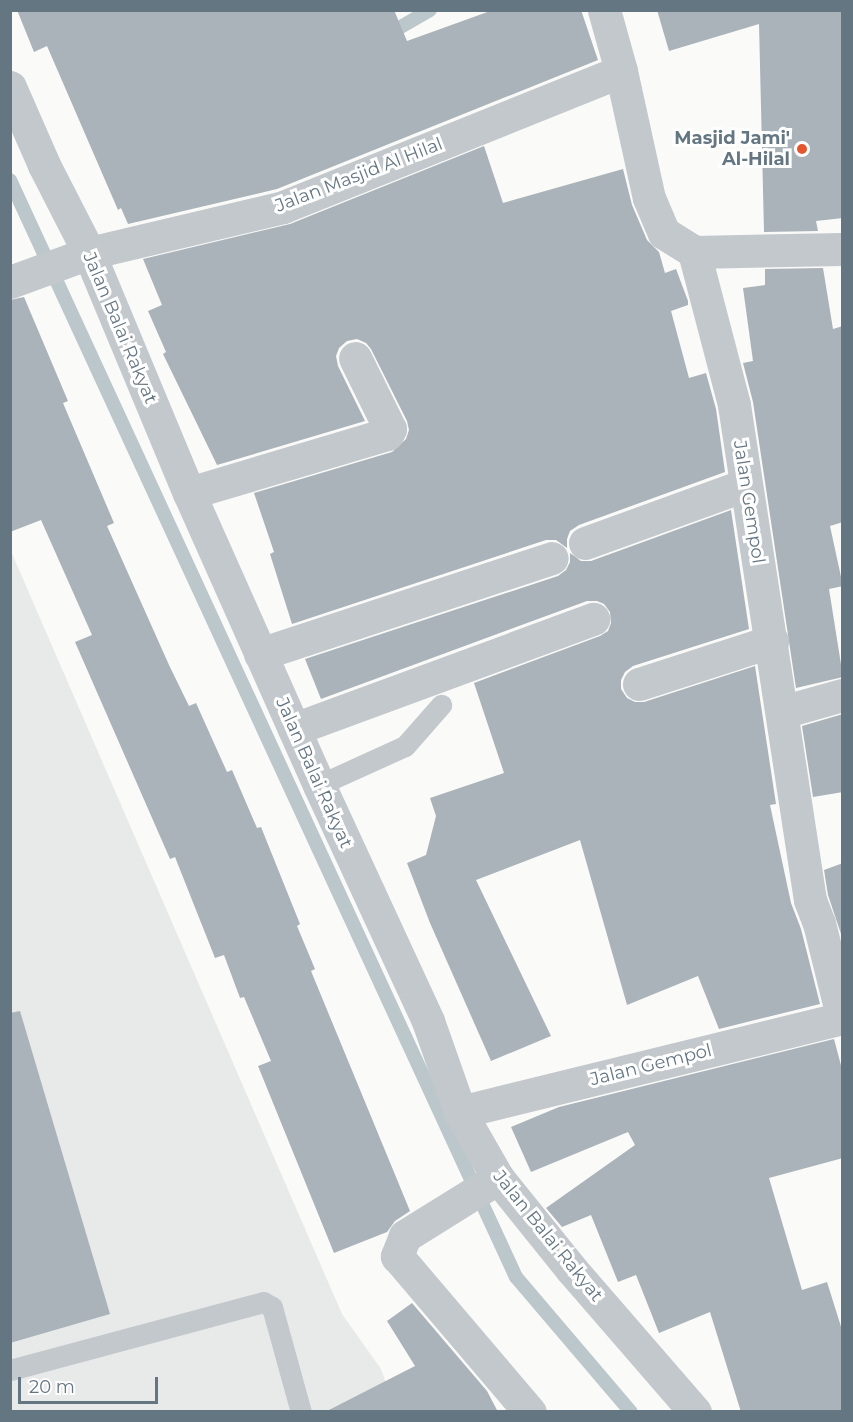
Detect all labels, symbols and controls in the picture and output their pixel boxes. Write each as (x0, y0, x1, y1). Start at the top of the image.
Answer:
place label: Masjid Jami' Al-Hilal (674, 128, 790, 170)
street label: Jalan Masjid Al Hilal (272, 133, 446, 217)
marker: Masjid Jami' Al-Hilal (795, 142, 809, 156)
street label: Jalan Balai Rakyat (78, 249, 162, 407)
street label: Jalan Gempol (729, 439, 769, 565)
street label: Jalan Balai Rakyat (271, 694, 357, 852)
street label: Jalan Gempol (588, 1039, 714, 1091)
street label: Jalan Balai Rakyat (489, 1166, 607, 1306)
scale bar (21, 1365, 160, 1403)
text: 20 m (29, 1376, 75, 1398)

